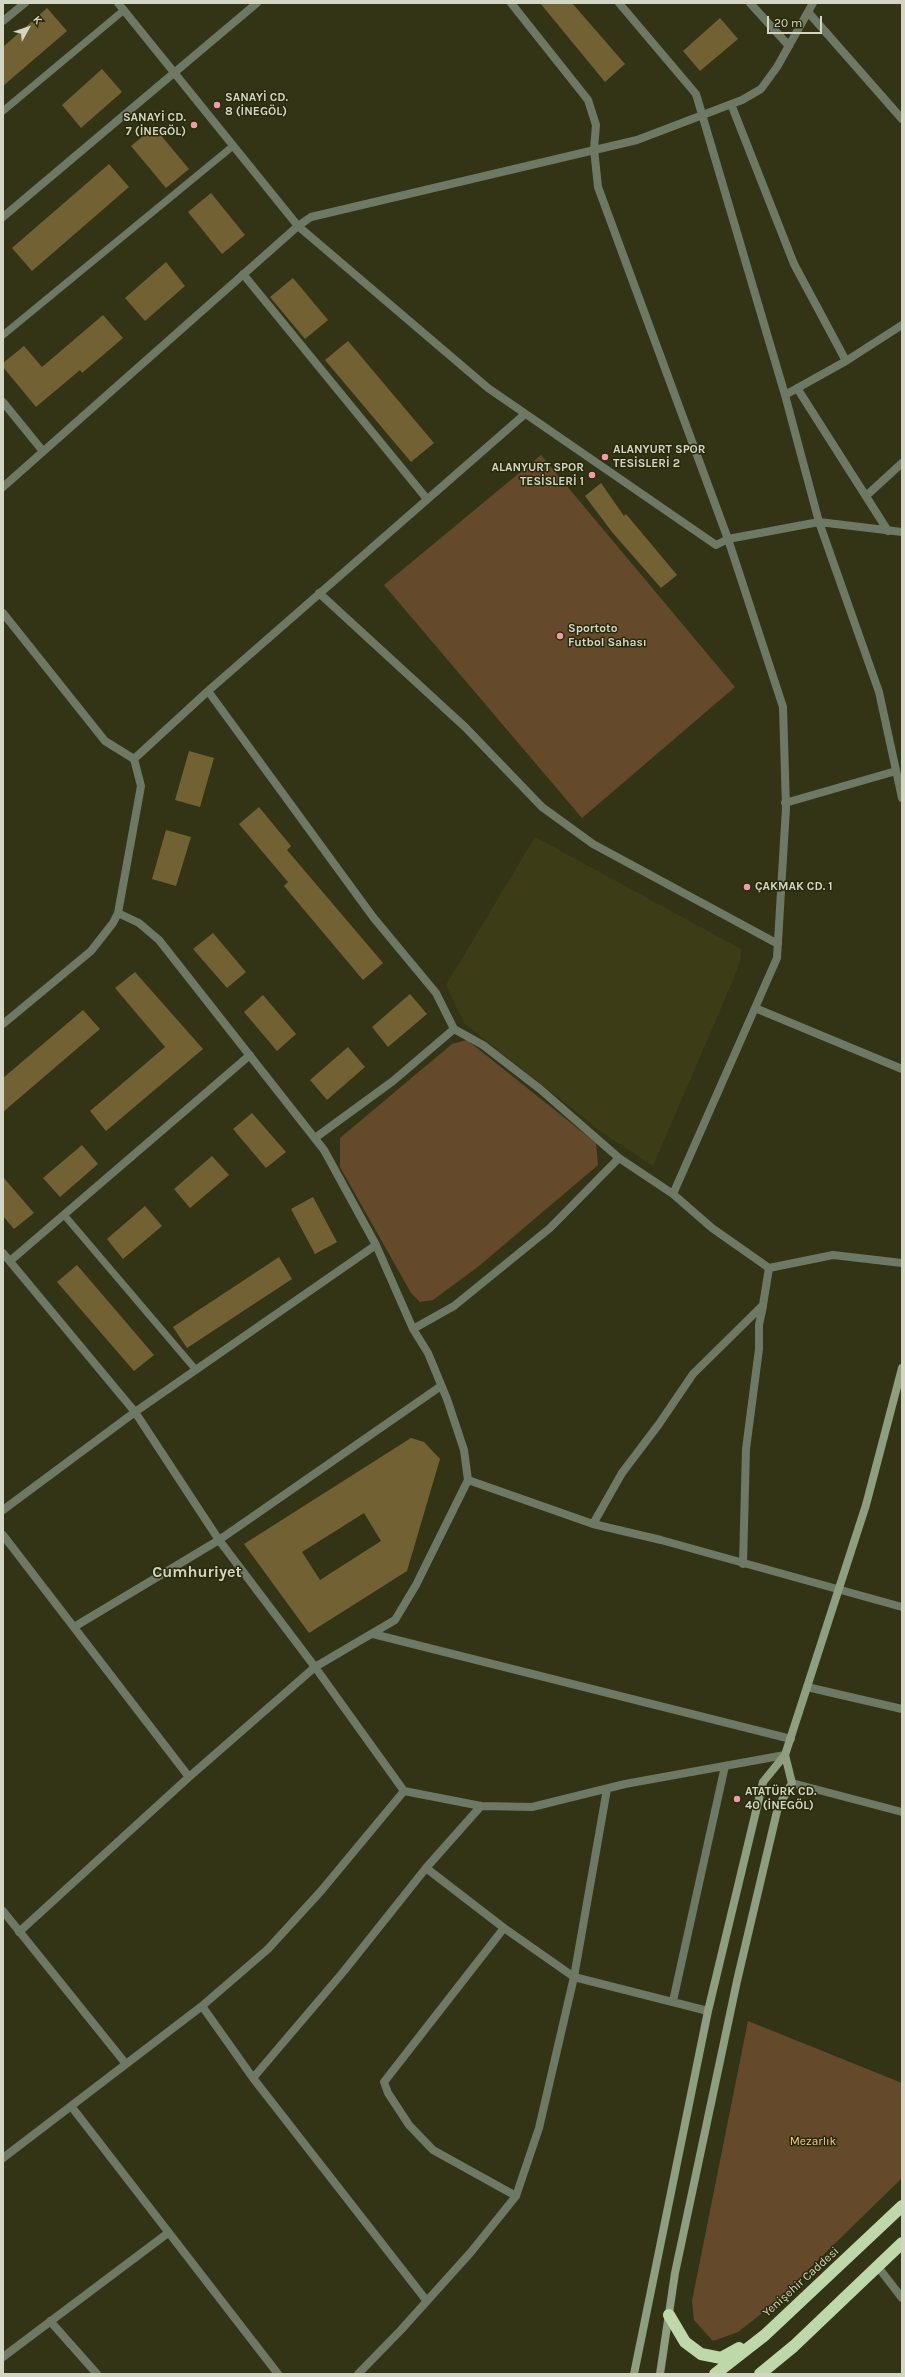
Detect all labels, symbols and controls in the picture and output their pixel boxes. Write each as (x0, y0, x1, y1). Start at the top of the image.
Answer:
north arrow (8, 8, 48, 48)
scale bar (769, 8, 824, 34)
text: K (30, 13, 45, 27)
text: 20 m (774, 16, 802, 30)
place label: SANAYİ CD. 8 (İNEGÖL) (225, 91, 288, 119)
marker: SANAYİ CD. 8 (İNEGÖL) (212, 100, 222, 110)
place label: SANAYİ CD. 7 (İNEGÖL) (123, 111, 186, 139)
marker: SANAYİ CD. 7 (İNEGÖL) (189, 120, 199, 130)
place label: ALANYURT SPOR TESİSLERİ 2 (613, 443, 706, 471)
marker: ALANYURT SPOR TESİSLERİ 2 (600, 452, 610, 462)
place label: ALANYURT SPOR TESİSLERİ 1 (491, 461, 584, 489)
marker: ALANYURT SPOR TESİSLERİ 1 (587, 470, 597, 480)
place label: Sportoto Futbol Sahası (568, 622, 647, 650)
marker: Sportoto Futbol Sahası (555, 631, 565, 641)
place label: ÇAKMAK CD. 1 (755, 880, 833, 894)
marker: ÇAKMAK CD. 1 (742, 882, 752, 892)
district label: Cumhuriyet (152, 1562, 242, 1582)
place label: ATATÜRK CD. 40 (İNEGÖL) (745, 1785, 816, 1813)
marker: ATATÜRK CD. 40 (İNEGÖL) (732, 1794, 742, 1804)
park label: Mezarlık (790, 2135, 836, 2149)
street label: Yenişehir Caddesi (760, 2244, 842, 2320)

